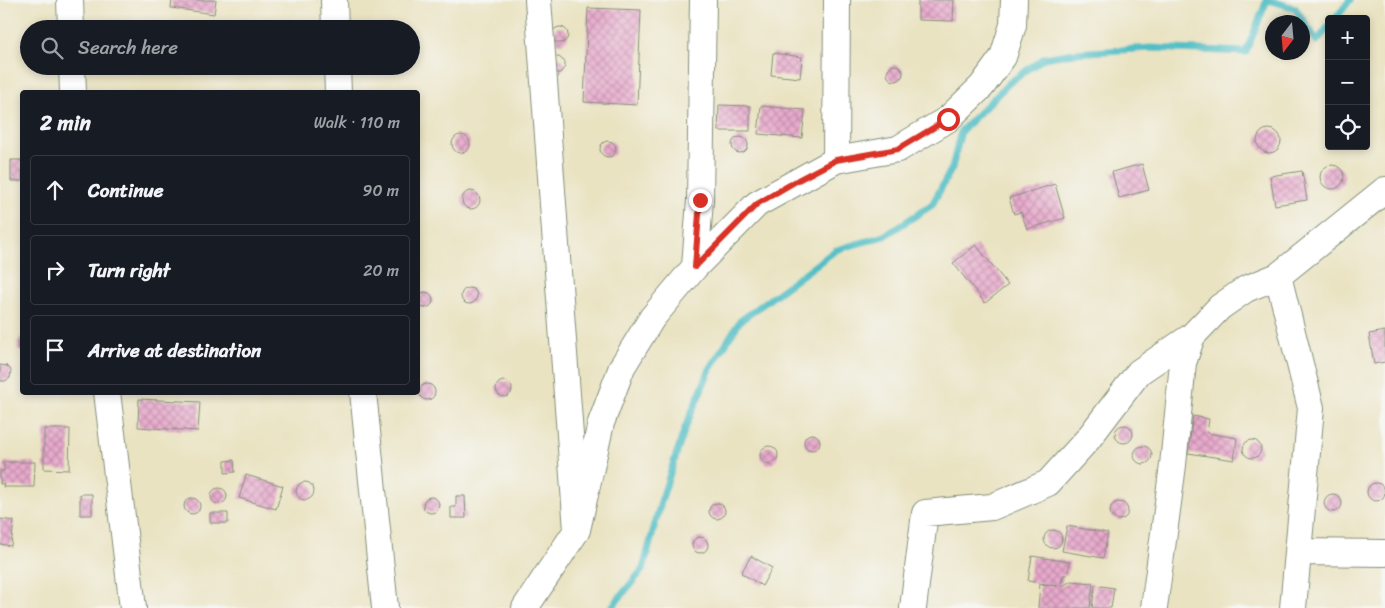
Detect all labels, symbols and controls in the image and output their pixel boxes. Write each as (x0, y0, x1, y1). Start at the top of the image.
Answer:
north arrow (1265, 15, 1310, 60)
map controls (1325, 15, 1370, 150)
button: + (1325, 15, 1370, 60)
search box (20, 20, 420, 75)
text: Search here (78, 31, 178, 64)
icon: search (38, 34, 66, 62)
button: − (1325, 60, 1370, 105)
text: 2 min (40, 104, 91, 142)
button: locate (1325, 105, 1370, 150)
text: Walk · 110 m (314, 108, 400, 137)
route start (937, 108, 960, 131)
text: Continue (88, 174, 164, 207)
icon: ahead (41, 176, 69, 204)
text: 90 m (363, 176, 399, 205)
route end (689, 189, 712, 212)
text: Turn right (88, 254, 170, 287)
icon: right (41, 256, 69, 284)
text: 20 m (363, 256, 399, 285)
text: Arrive at destination (88, 334, 261, 367)
icon: arrive (41, 336, 69, 364)

